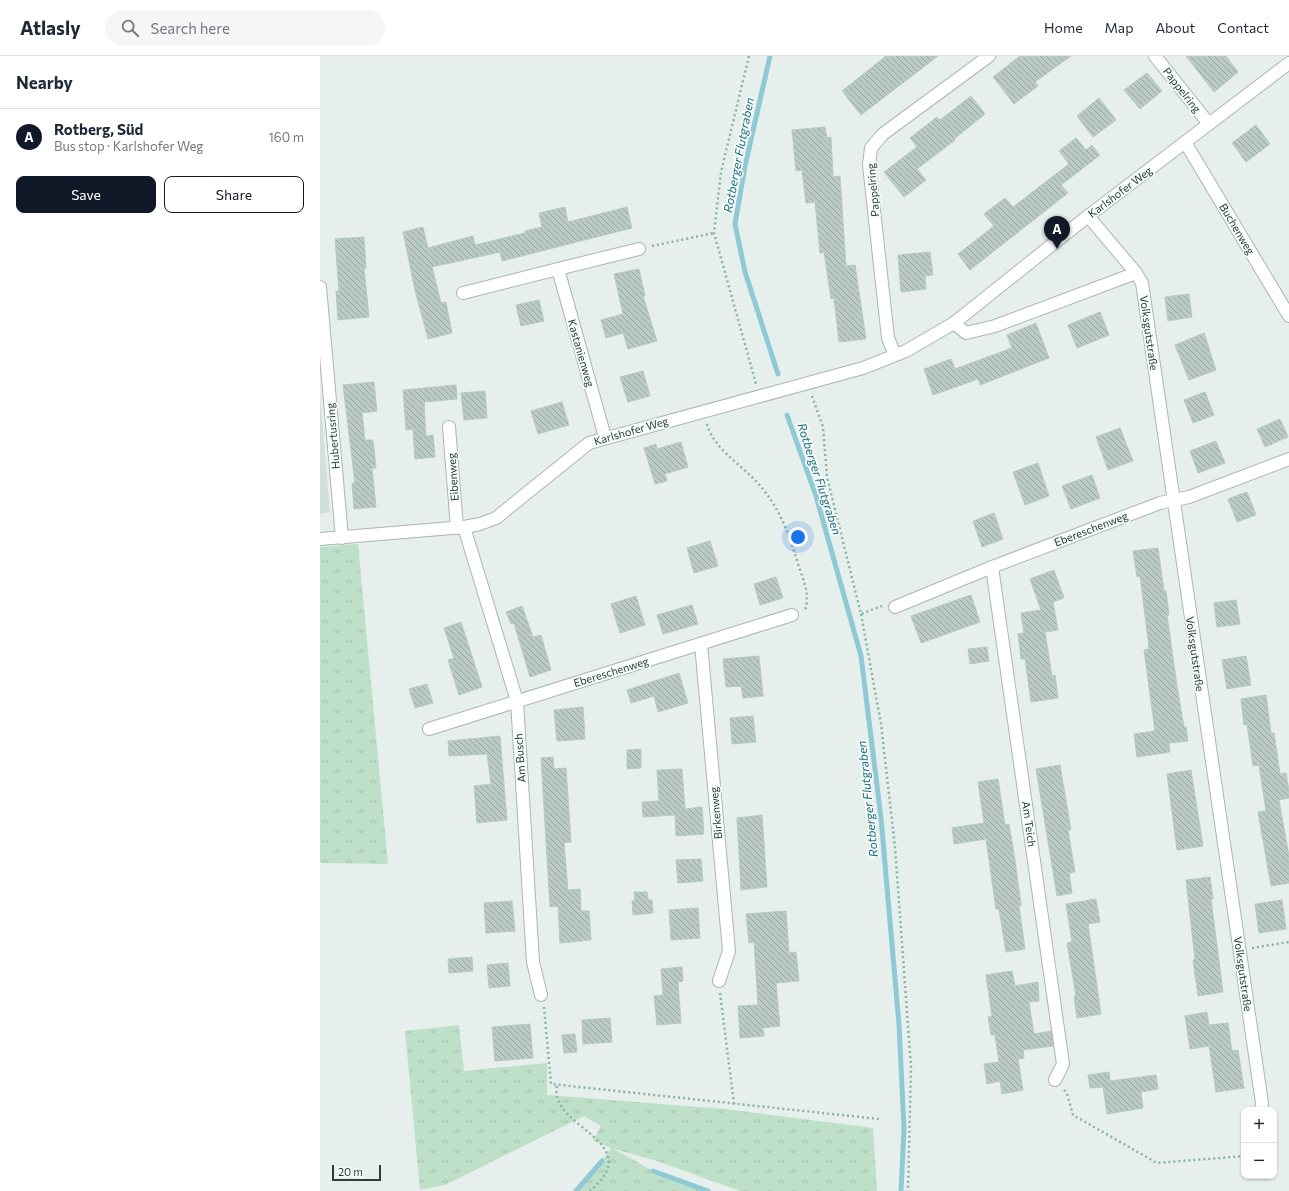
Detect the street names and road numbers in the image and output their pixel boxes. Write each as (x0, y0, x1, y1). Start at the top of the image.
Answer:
street label: Pappelring (1161, 65, 1204, 115)
street label: Pappelring (864, 163, 881, 217)
street label: Karlshofer Weg (1085, 163, 1154, 220)
street label: Buchenweg (1217, 201, 1258, 257)
street label: Volksgutstraße (1138, 295, 1161, 372)
street label: Kastanienweg (566, 317, 597, 388)
street label: Hubertusring (323, 402, 342, 470)
street label: Karlshofer Weg (592, 414, 670, 447)
street label: Eibenweg (444, 452, 461, 502)
street label: Ebereschenweg (1052, 508, 1130, 549)
street label: Volksgutstraße (1184, 616, 1207, 693)
street label: Ebereschenweg (572, 654, 650, 689)
street label: Am Busch (511, 733, 528, 783)
street label: Birkenweg (707, 786, 724, 840)
street label: Am Teich (1020, 800, 1039, 848)
street label: Volksgutstraße (1232, 936, 1255, 1013)

